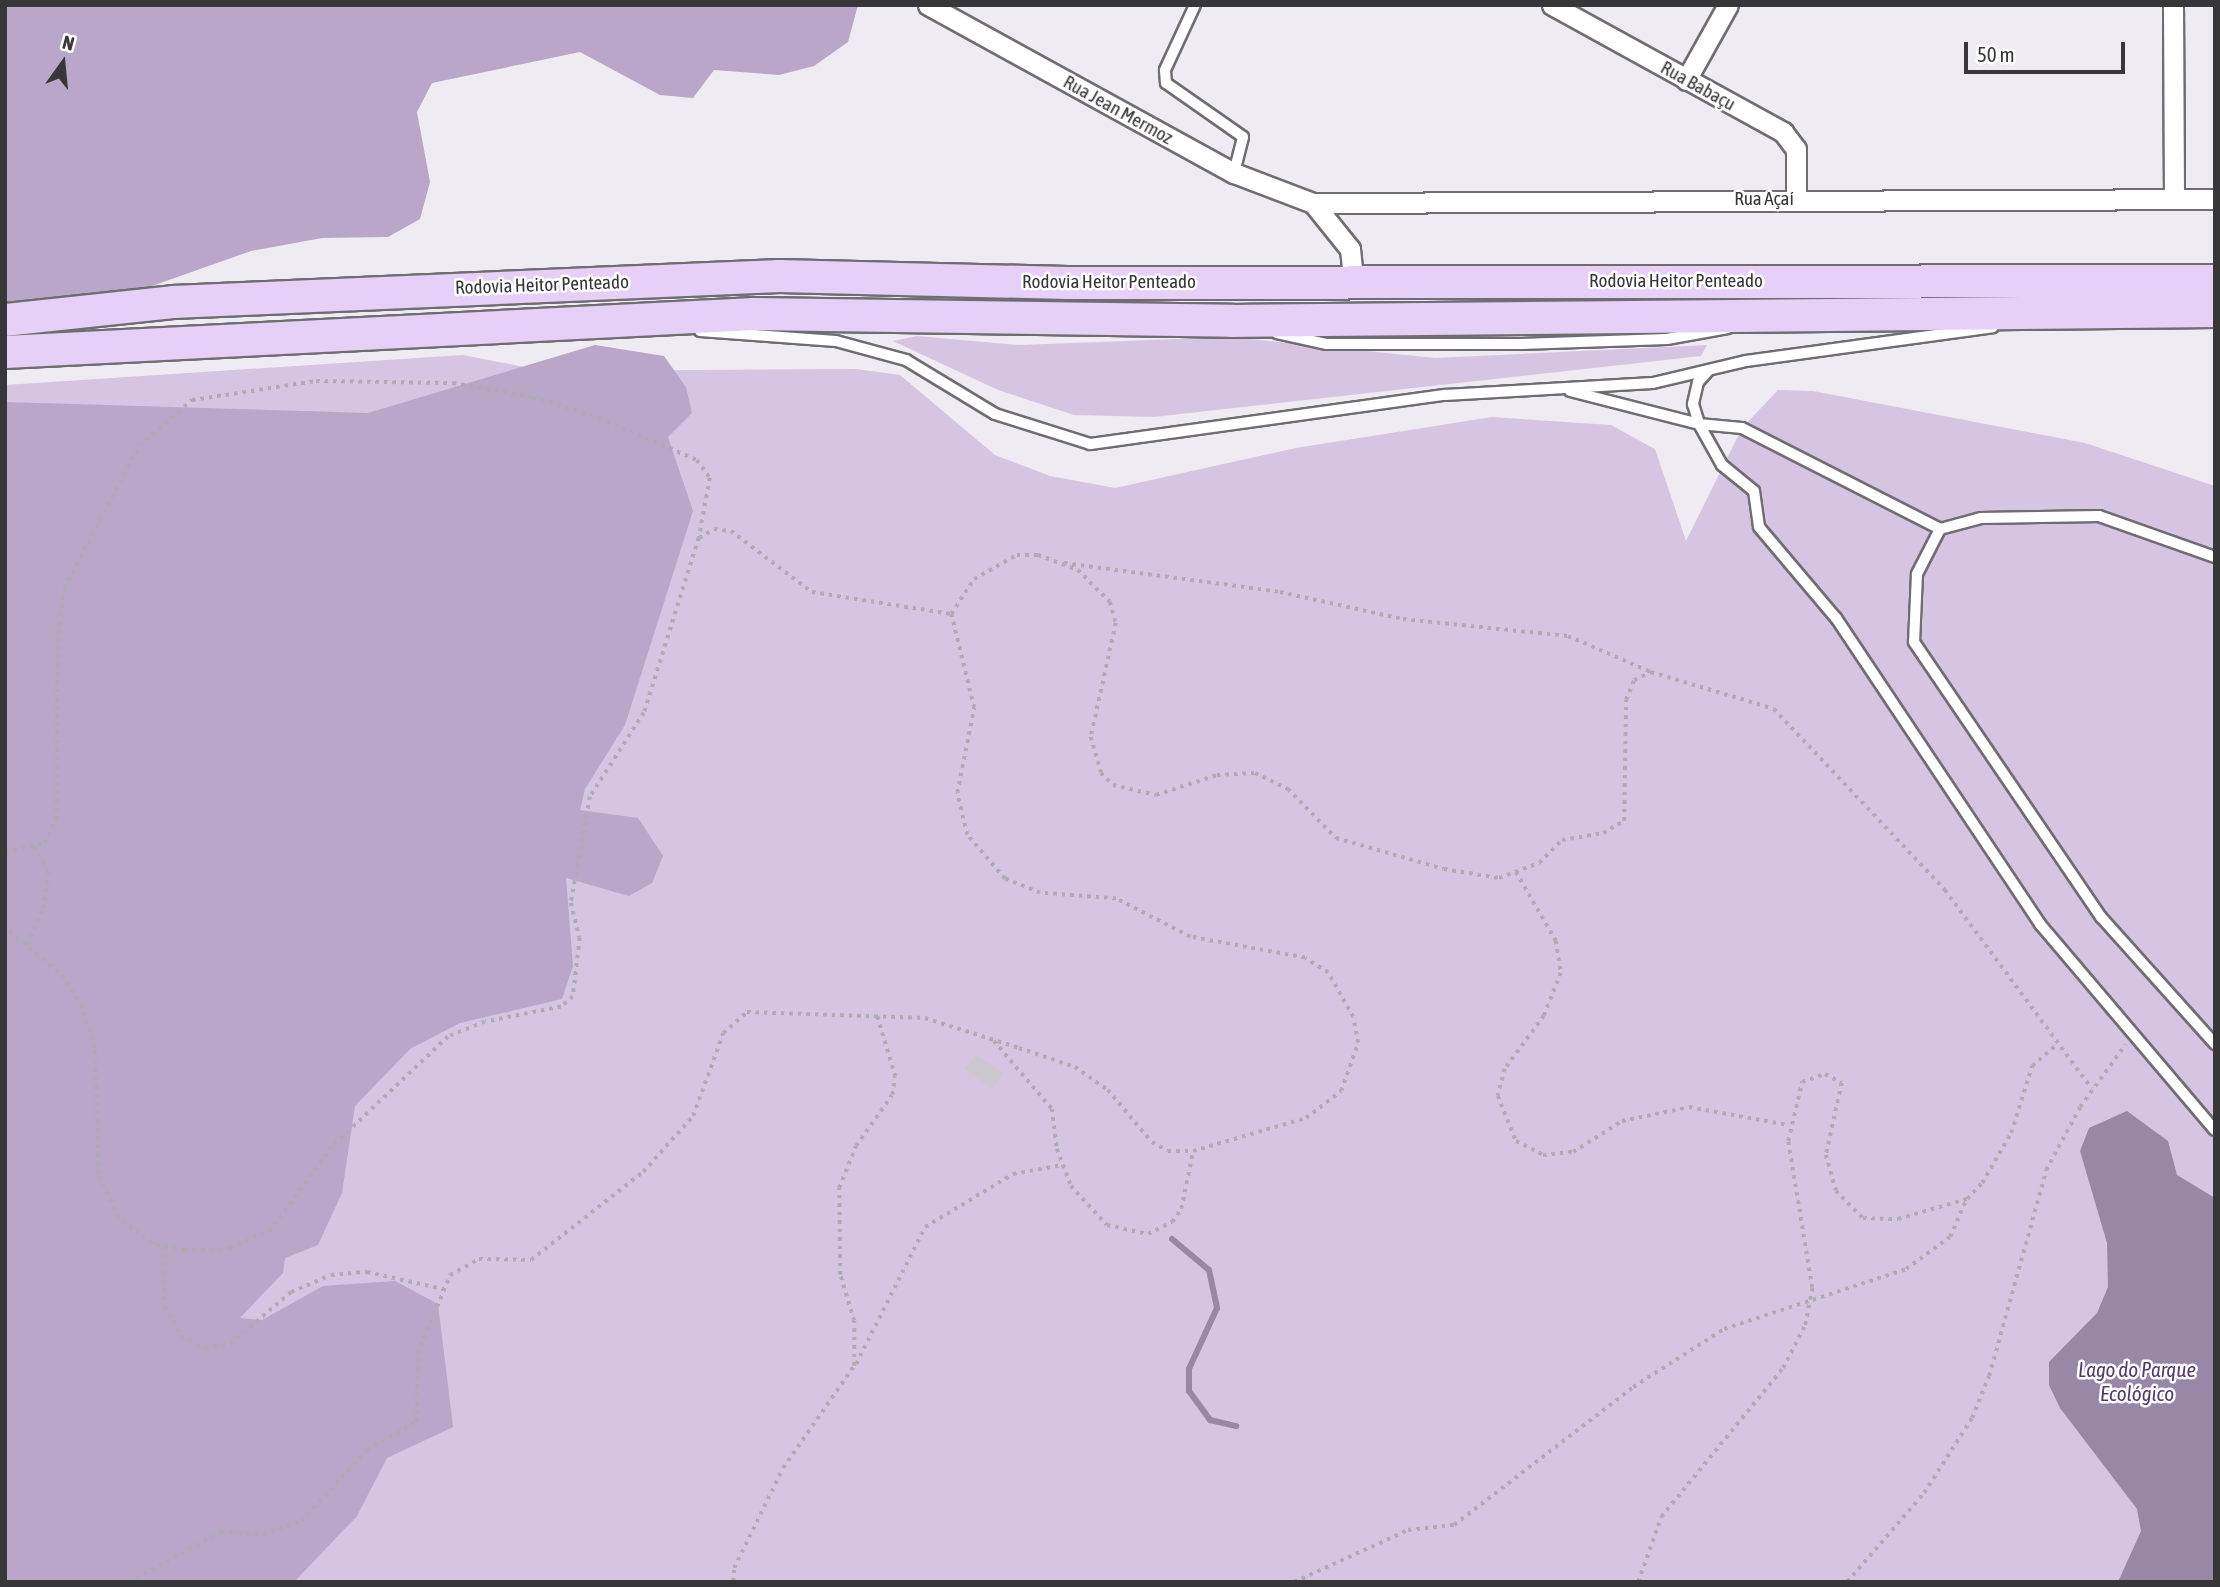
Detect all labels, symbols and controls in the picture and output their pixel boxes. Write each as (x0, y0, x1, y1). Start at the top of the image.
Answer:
north arrow (28, 28, 98, 98)
scale bar (1968, 28, 2129, 72)
text: N (60, 31, 77, 55)
text: 50 m (1977, 42, 2015, 66)
street label: Rua Babaçu (1657, 56, 1739, 116)
street label: Rua Jean Mermoz (1059, 71, 1177, 149)
street label: Rua Açaí (1734, 188, 1794, 210)
street label: Rodovia Heitor Penteado (1589, 270, 1763, 292)
street label: Rodovia Heitor Penteado (455, 271, 629, 299)
street label: Rodovia Heitor Penteado (1022, 271, 1196, 293)
water label: Lago do Parque Ecológico (2078, 1356, 2196, 1406)

